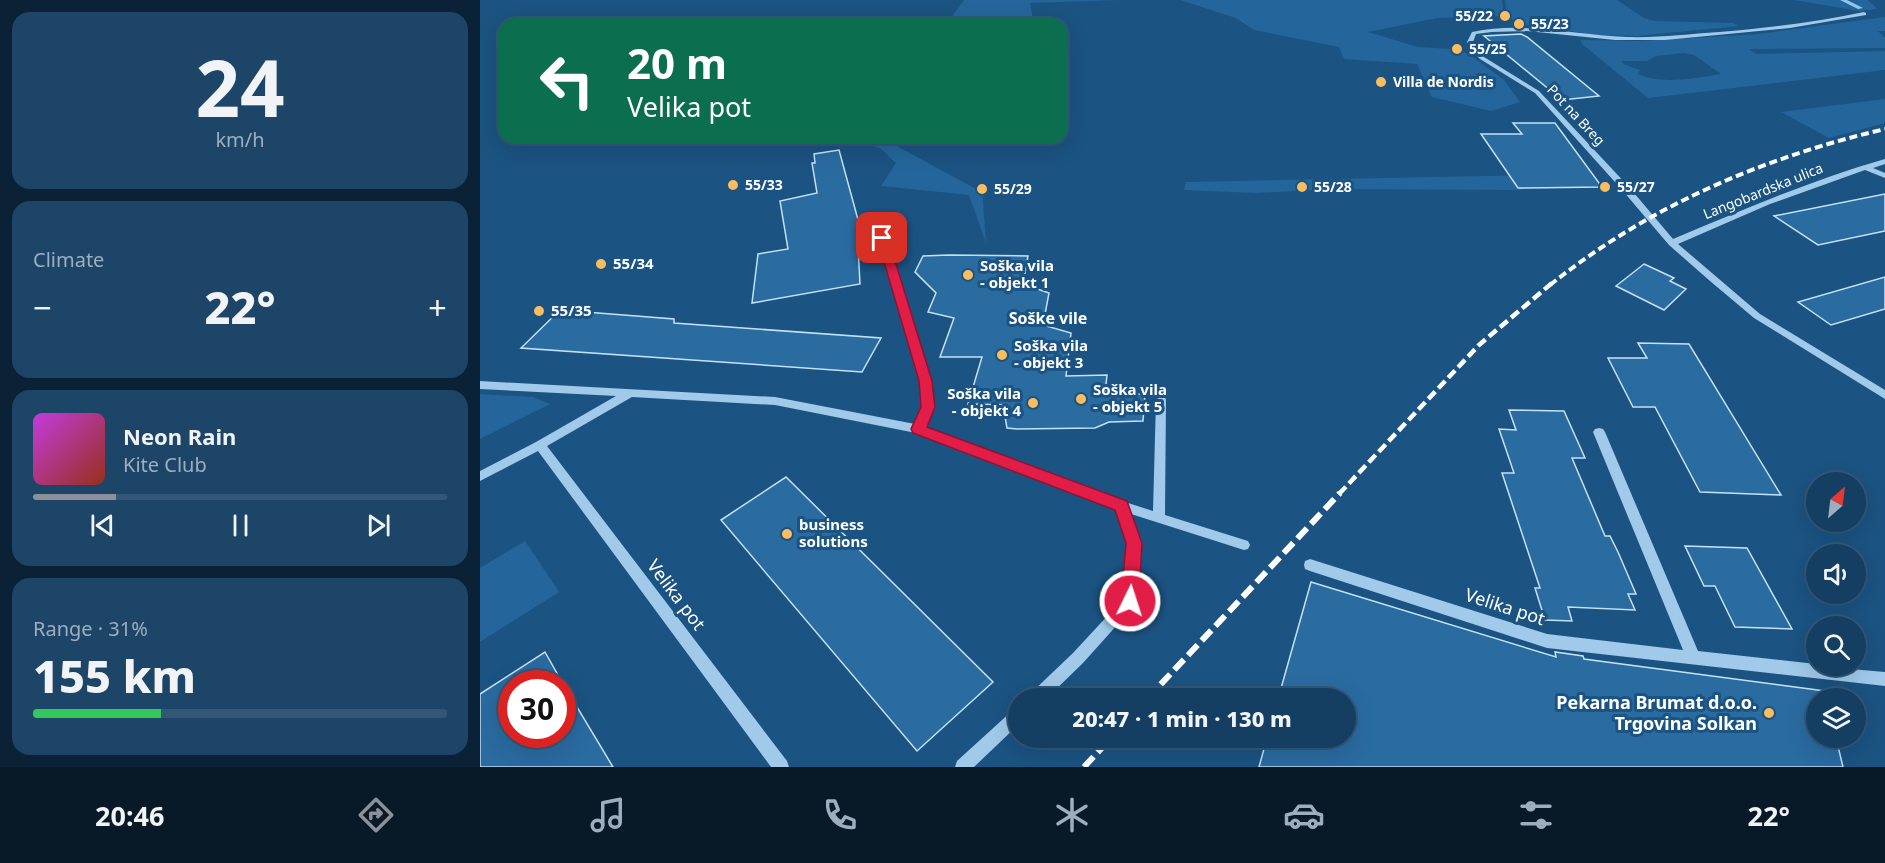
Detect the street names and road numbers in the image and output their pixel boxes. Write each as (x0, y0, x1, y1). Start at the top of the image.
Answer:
street label: Pot na Breg (1543, 80, 1610, 149)
street label: Langobardska ulica (1700, 158, 1826, 223)
street label: Velika pot (642, 554, 712, 635)
street label: Velika pot (1462, 582, 1549, 630)

